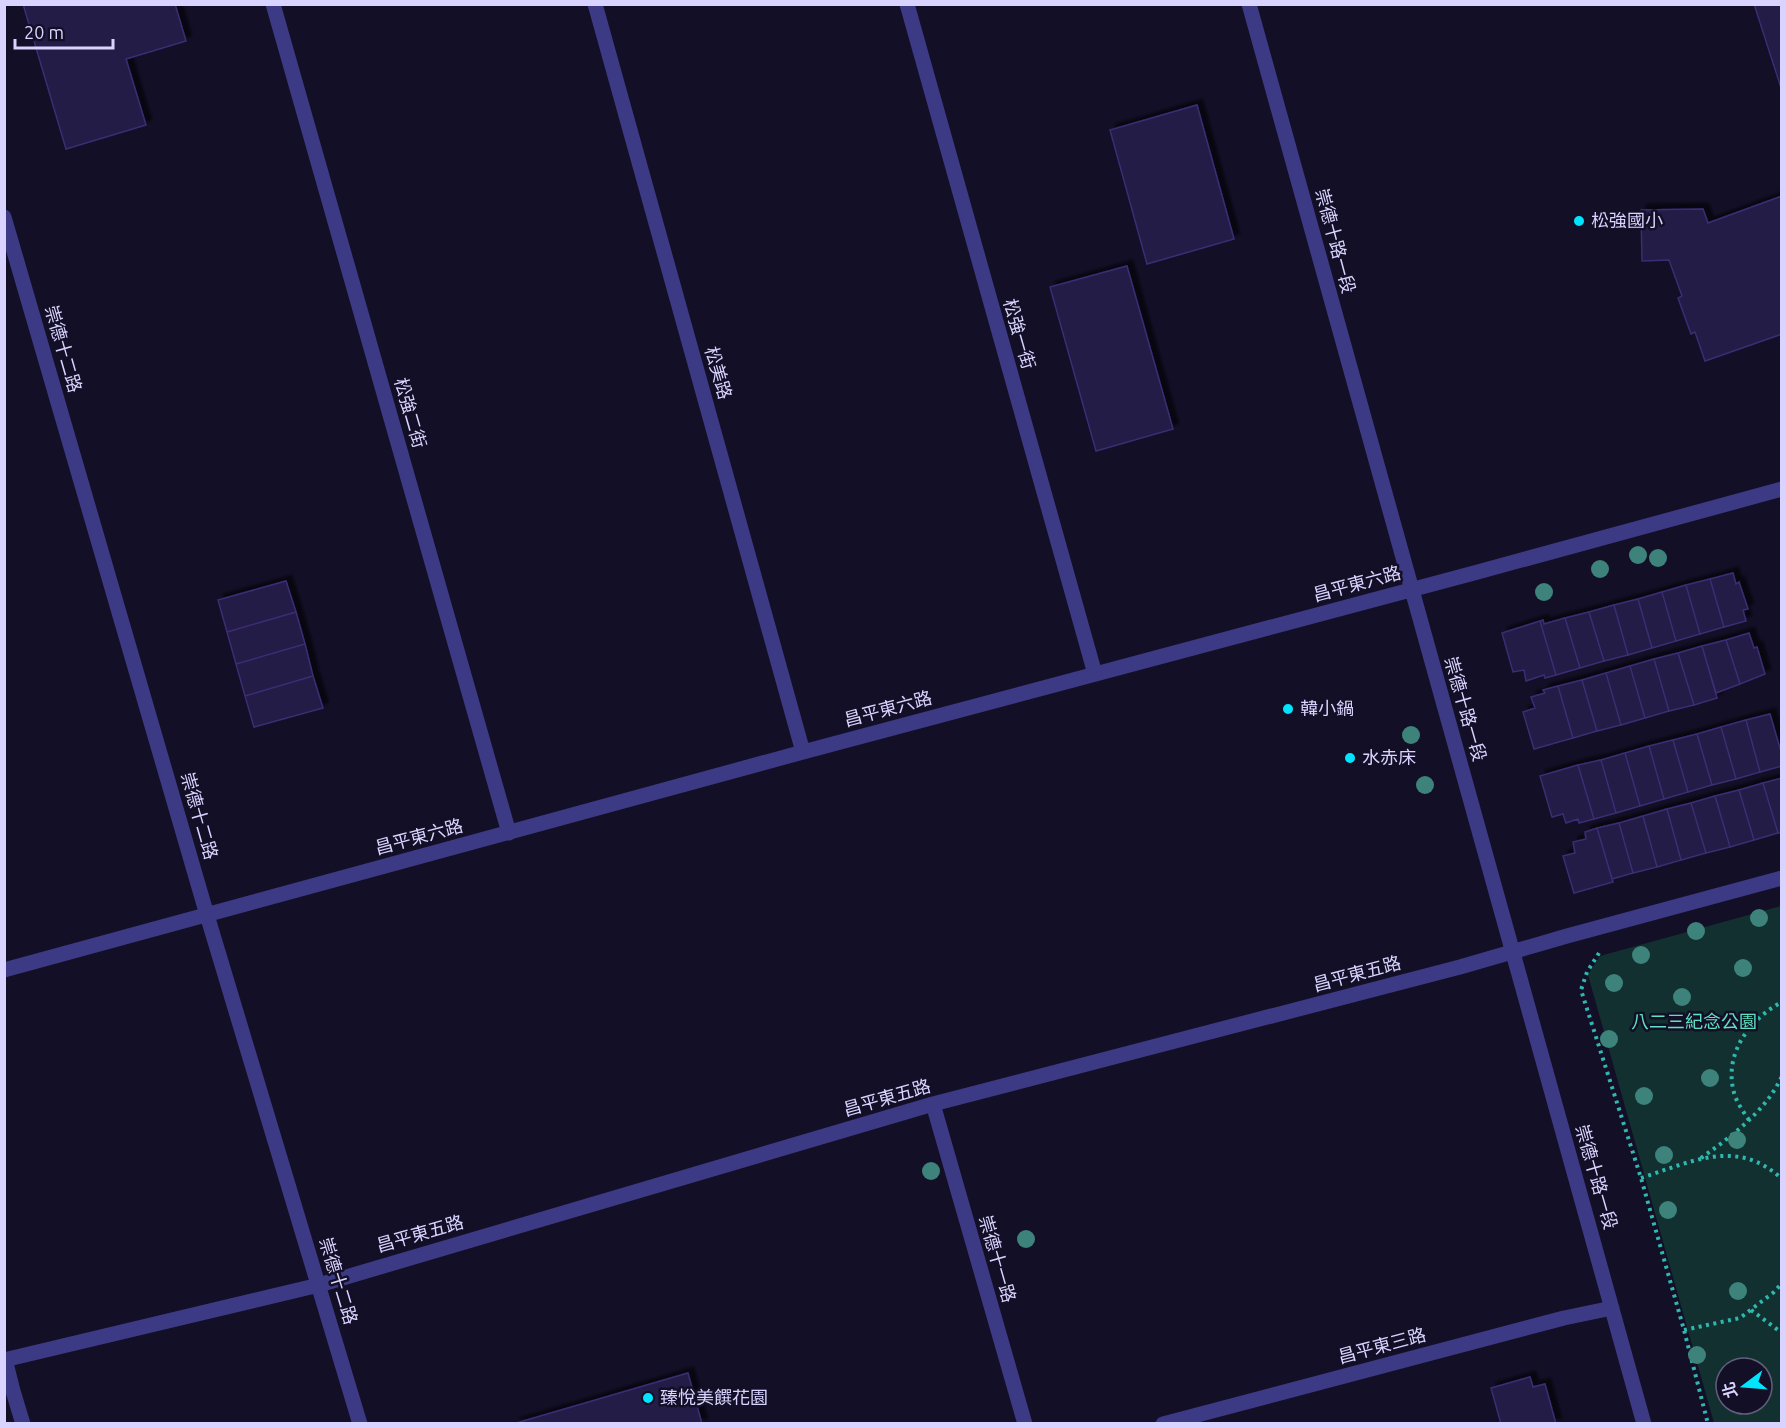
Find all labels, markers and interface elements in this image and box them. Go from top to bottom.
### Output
scale bar [15,12,112,50]
text: 20 m [24,22,64,42]
street label: 崇德十路一段 [1312,186,1360,295]
place label: 松強國小 [1591,210,1663,230]
marker: 松強國小 [1572,214,1586,228]
street label: 松強一街 [1000,296,1039,371]
street label: 崇德十二路 [42,303,86,395]
street label: 松美路 [702,344,736,401]
street label: 松強二街 [391,375,430,450]
street label: 昌平東六路 [1311,562,1403,604]
street label: 崇德十路一段 [1441,654,1490,763]
street label: 昌平東六路 [842,687,934,729]
place label: 韓小鍋 [1300,698,1354,718]
marker: 韓小鍋 [1281,702,1295,716]
place label: 水赤床 [1362,747,1416,767]
marker: 水赤床 [1343,751,1357,765]
street label: 崇德十二路 [178,770,222,862]
street label: 昌平東六路 [373,815,465,857]
street label: 昌平東五路 [1311,952,1403,994]
park label: 八二三紀念公園 [1631,1011,1757,1031]
street label: 昌平東五路 [841,1075,933,1119]
street label: 崇德十路一段 [1572,1122,1621,1231]
street label: 昌平東五路 [374,1211,466,1255]
street label: 崇德十一路 [976,1213,1020,1305]
street label: 崇德十二路 [316,1235,362,1327]
street label: 昌平東三路 [1336,1324,1428,1366]
north arrow [1714,1356,1774,1416]
text: 北 [1719,1380,1740,1400]
place label: 臻悅美饌花園 [660,1387,768,1407]
marker: 臻悅美饌花園 [641,1391,655,1405]

